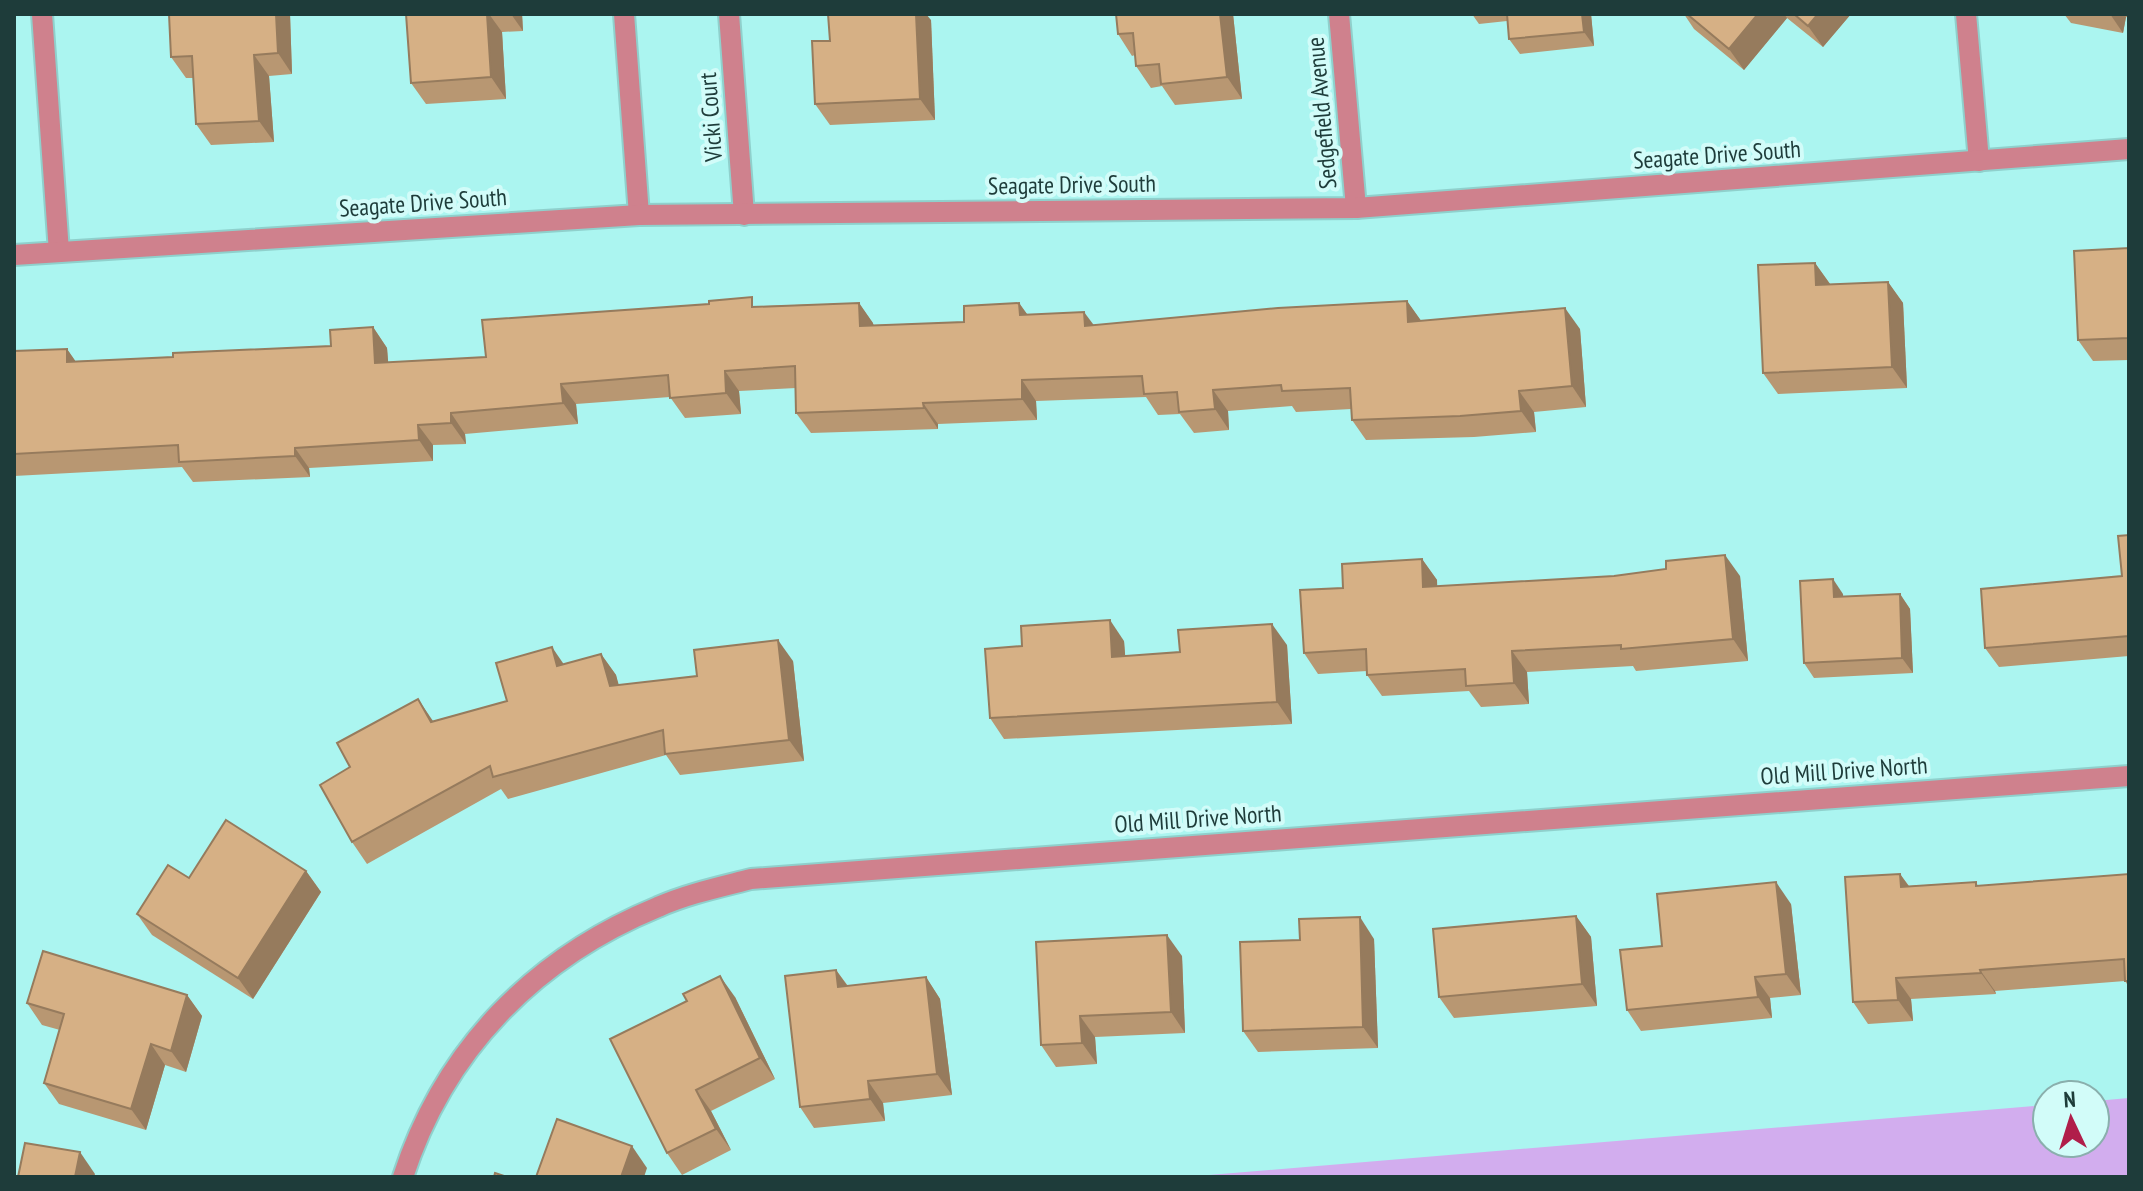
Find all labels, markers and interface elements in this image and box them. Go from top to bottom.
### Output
street label: Sedgefield Avenue [1299,36,1344,190]
street label: Vicki Court [692,71,729,164]
street label: Seagate Drive South [1632,133,1802,176]
street label: Seagate Drive South [988,168,1156,201]
street label: Seagate Drive South [338,181,508,224]
street label: Old Mill Drive North [1759,749,1928,792]
street label: Old Mill Drive North [1113,797,1282,840]
north arrow [2031,1079,2111,1159]
text: N [2063,1085,2077,1113]

